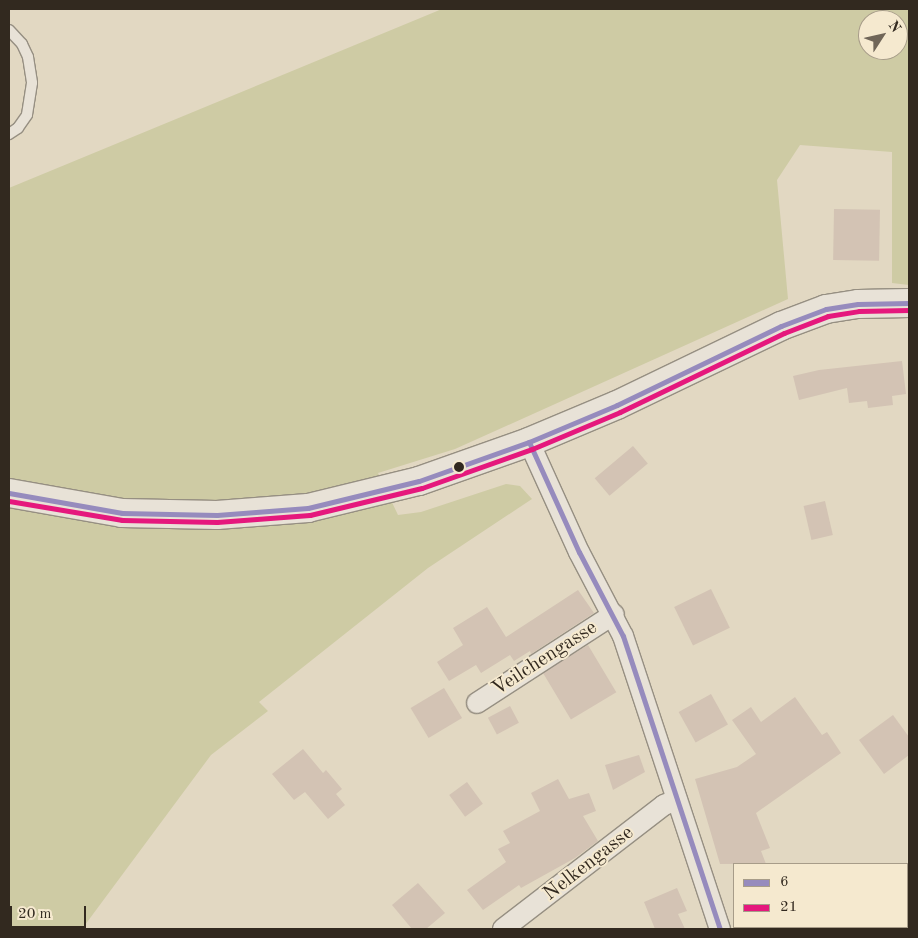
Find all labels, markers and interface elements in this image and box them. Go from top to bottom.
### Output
north arrow [858,10,908,60]
text: N [886,19,903,35]
unlabelled marker [454,462,464,472]
street label: Veilchengasse [488,616,602,702]
street label: Nelkengasse [539,821,639,907]
legend [733,863,908,928]
text: 6 [780,875,789,890]
scale bar [12,896,89,928]
text: 21 [780,900,797,915]
text: 20 m [18,907,52,922]

